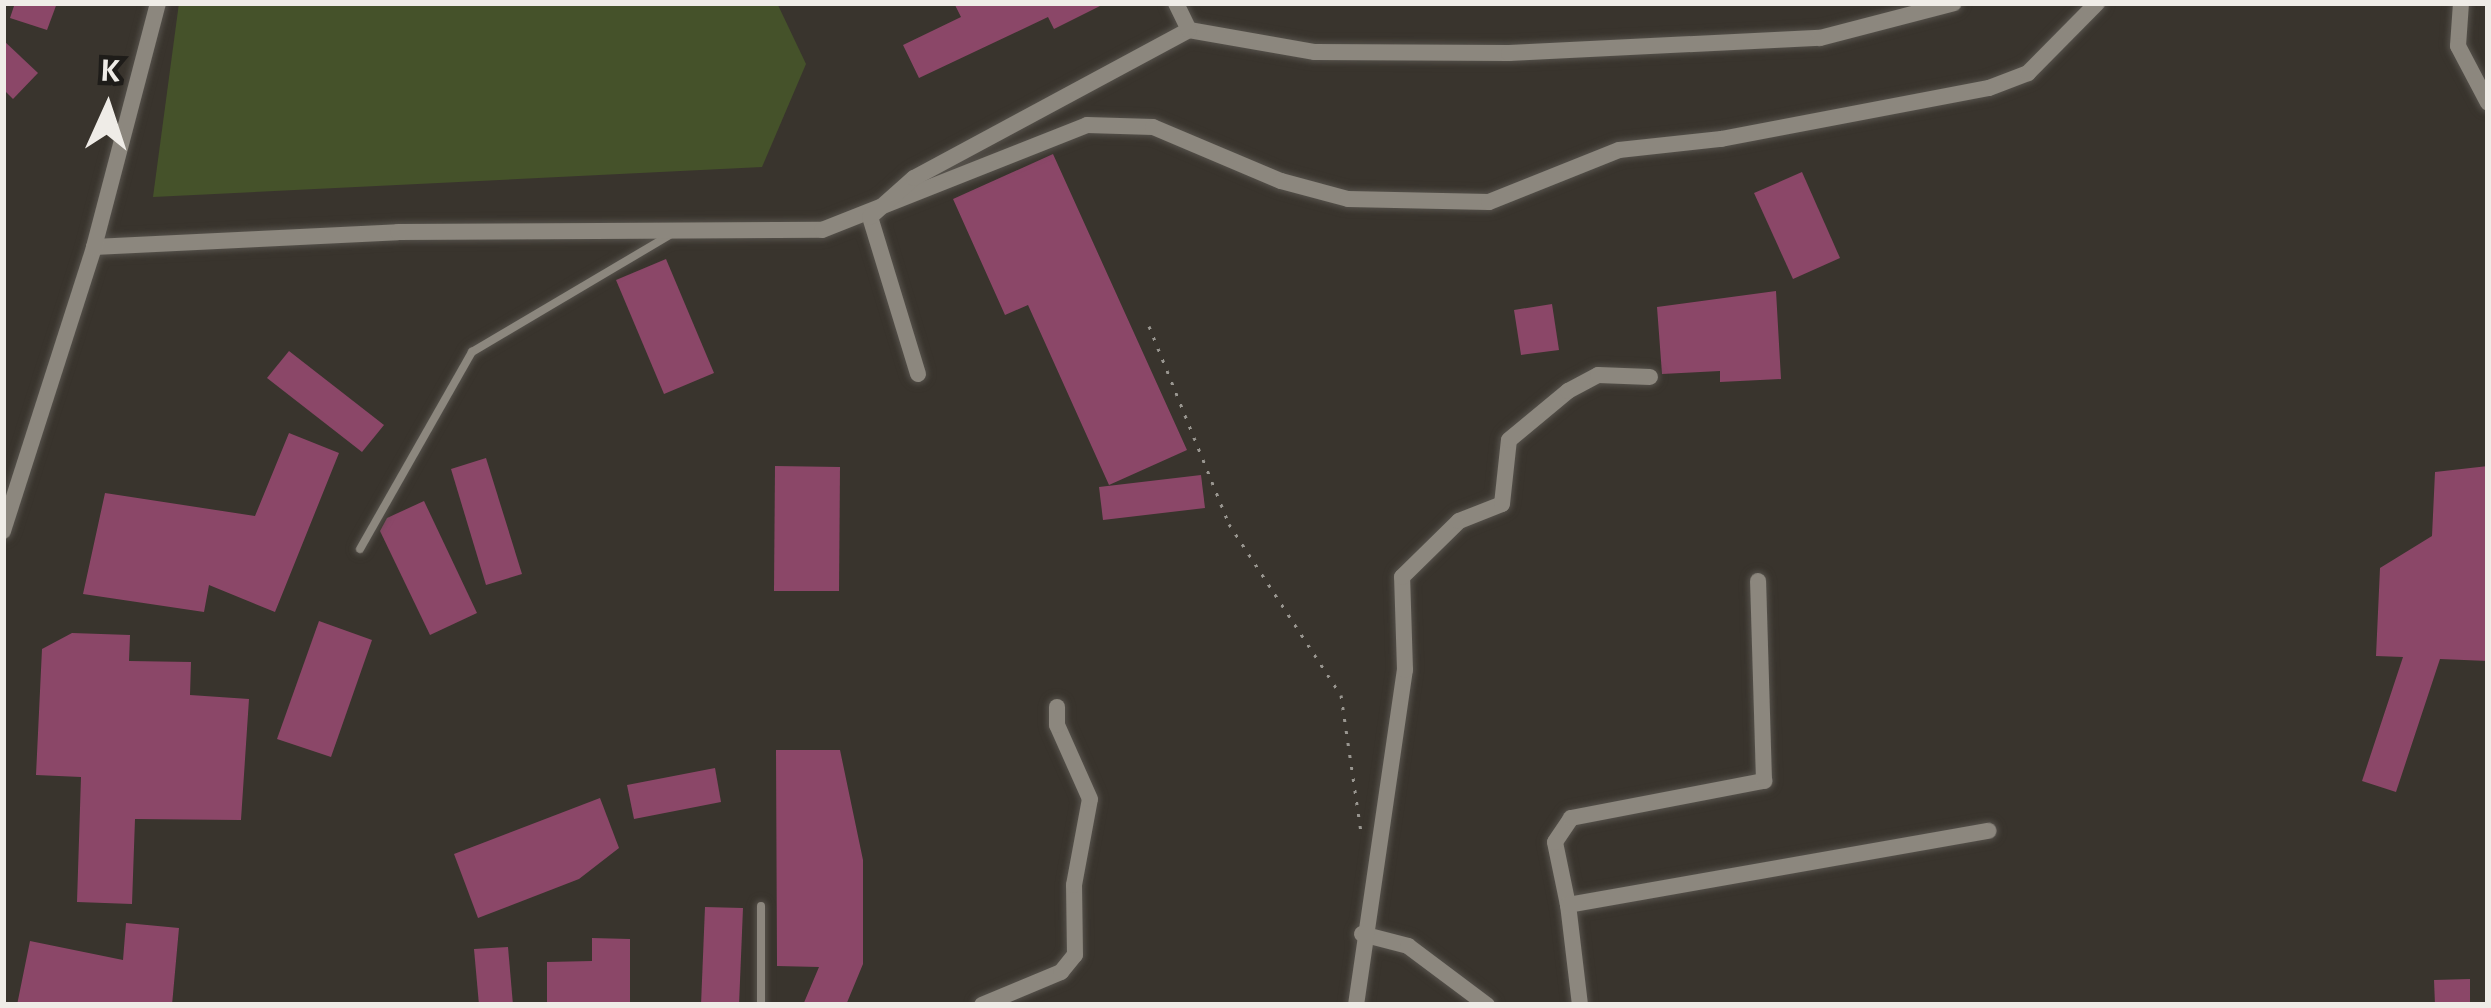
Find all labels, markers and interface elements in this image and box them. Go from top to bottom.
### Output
north arrow [48,48,168,168]
text: K [99,55,120,89]

